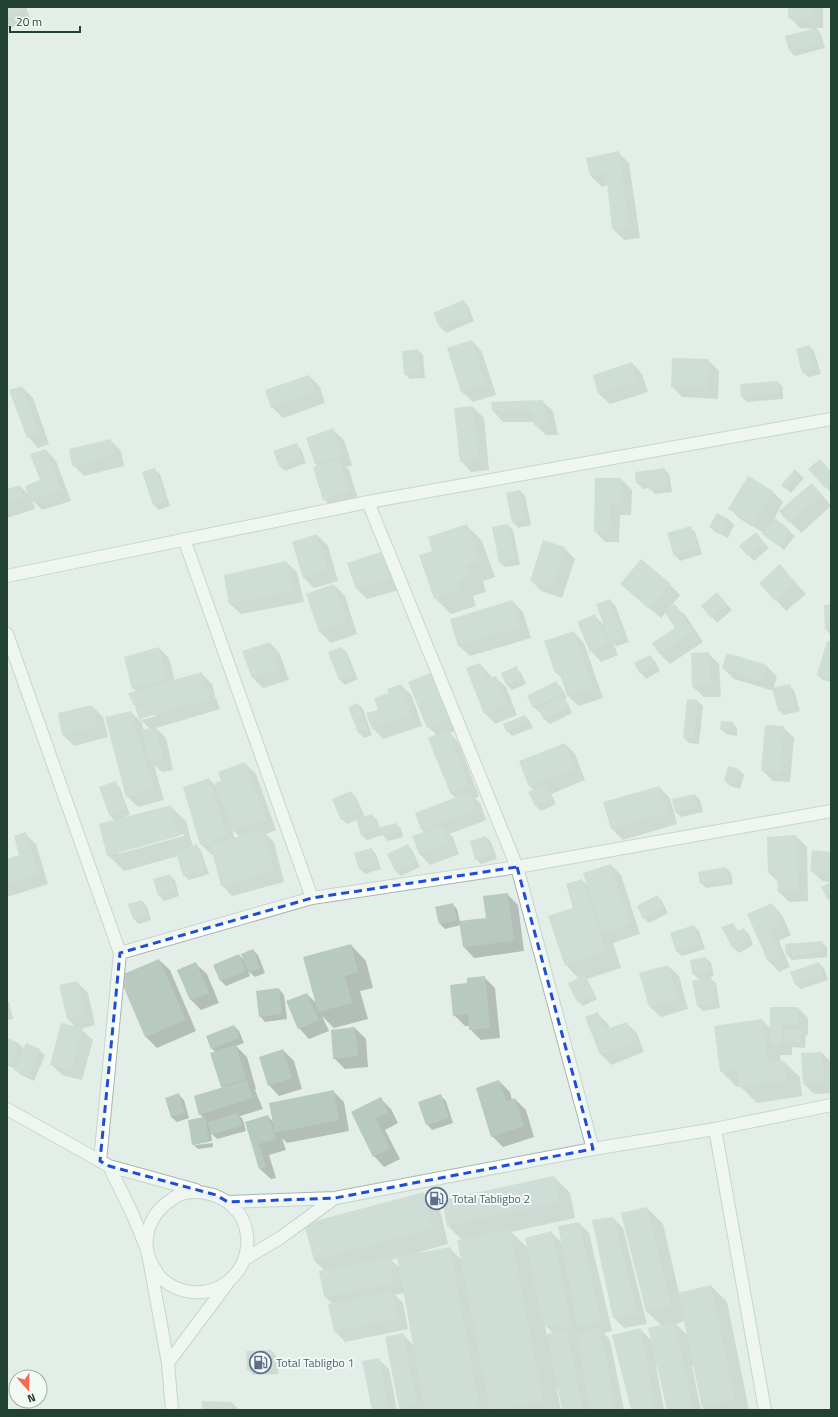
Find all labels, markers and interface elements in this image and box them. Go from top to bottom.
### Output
scale bar [10,8,80,34]
text: 20 m [16,12,42,31]
fuel station icon: Total Tabligbo 2 [424,1185,450,1211]
place label: Total Tabligbo 2 [452,1189,530,1208]
fuel station icon: Total Tabligbo 1 [247,1349,273,1375]
place label: Total Tabligbo 1 [276,1353,354,1372]
north arrow [8,1369,48,1409]
text: N [25,1390,38,1407]

